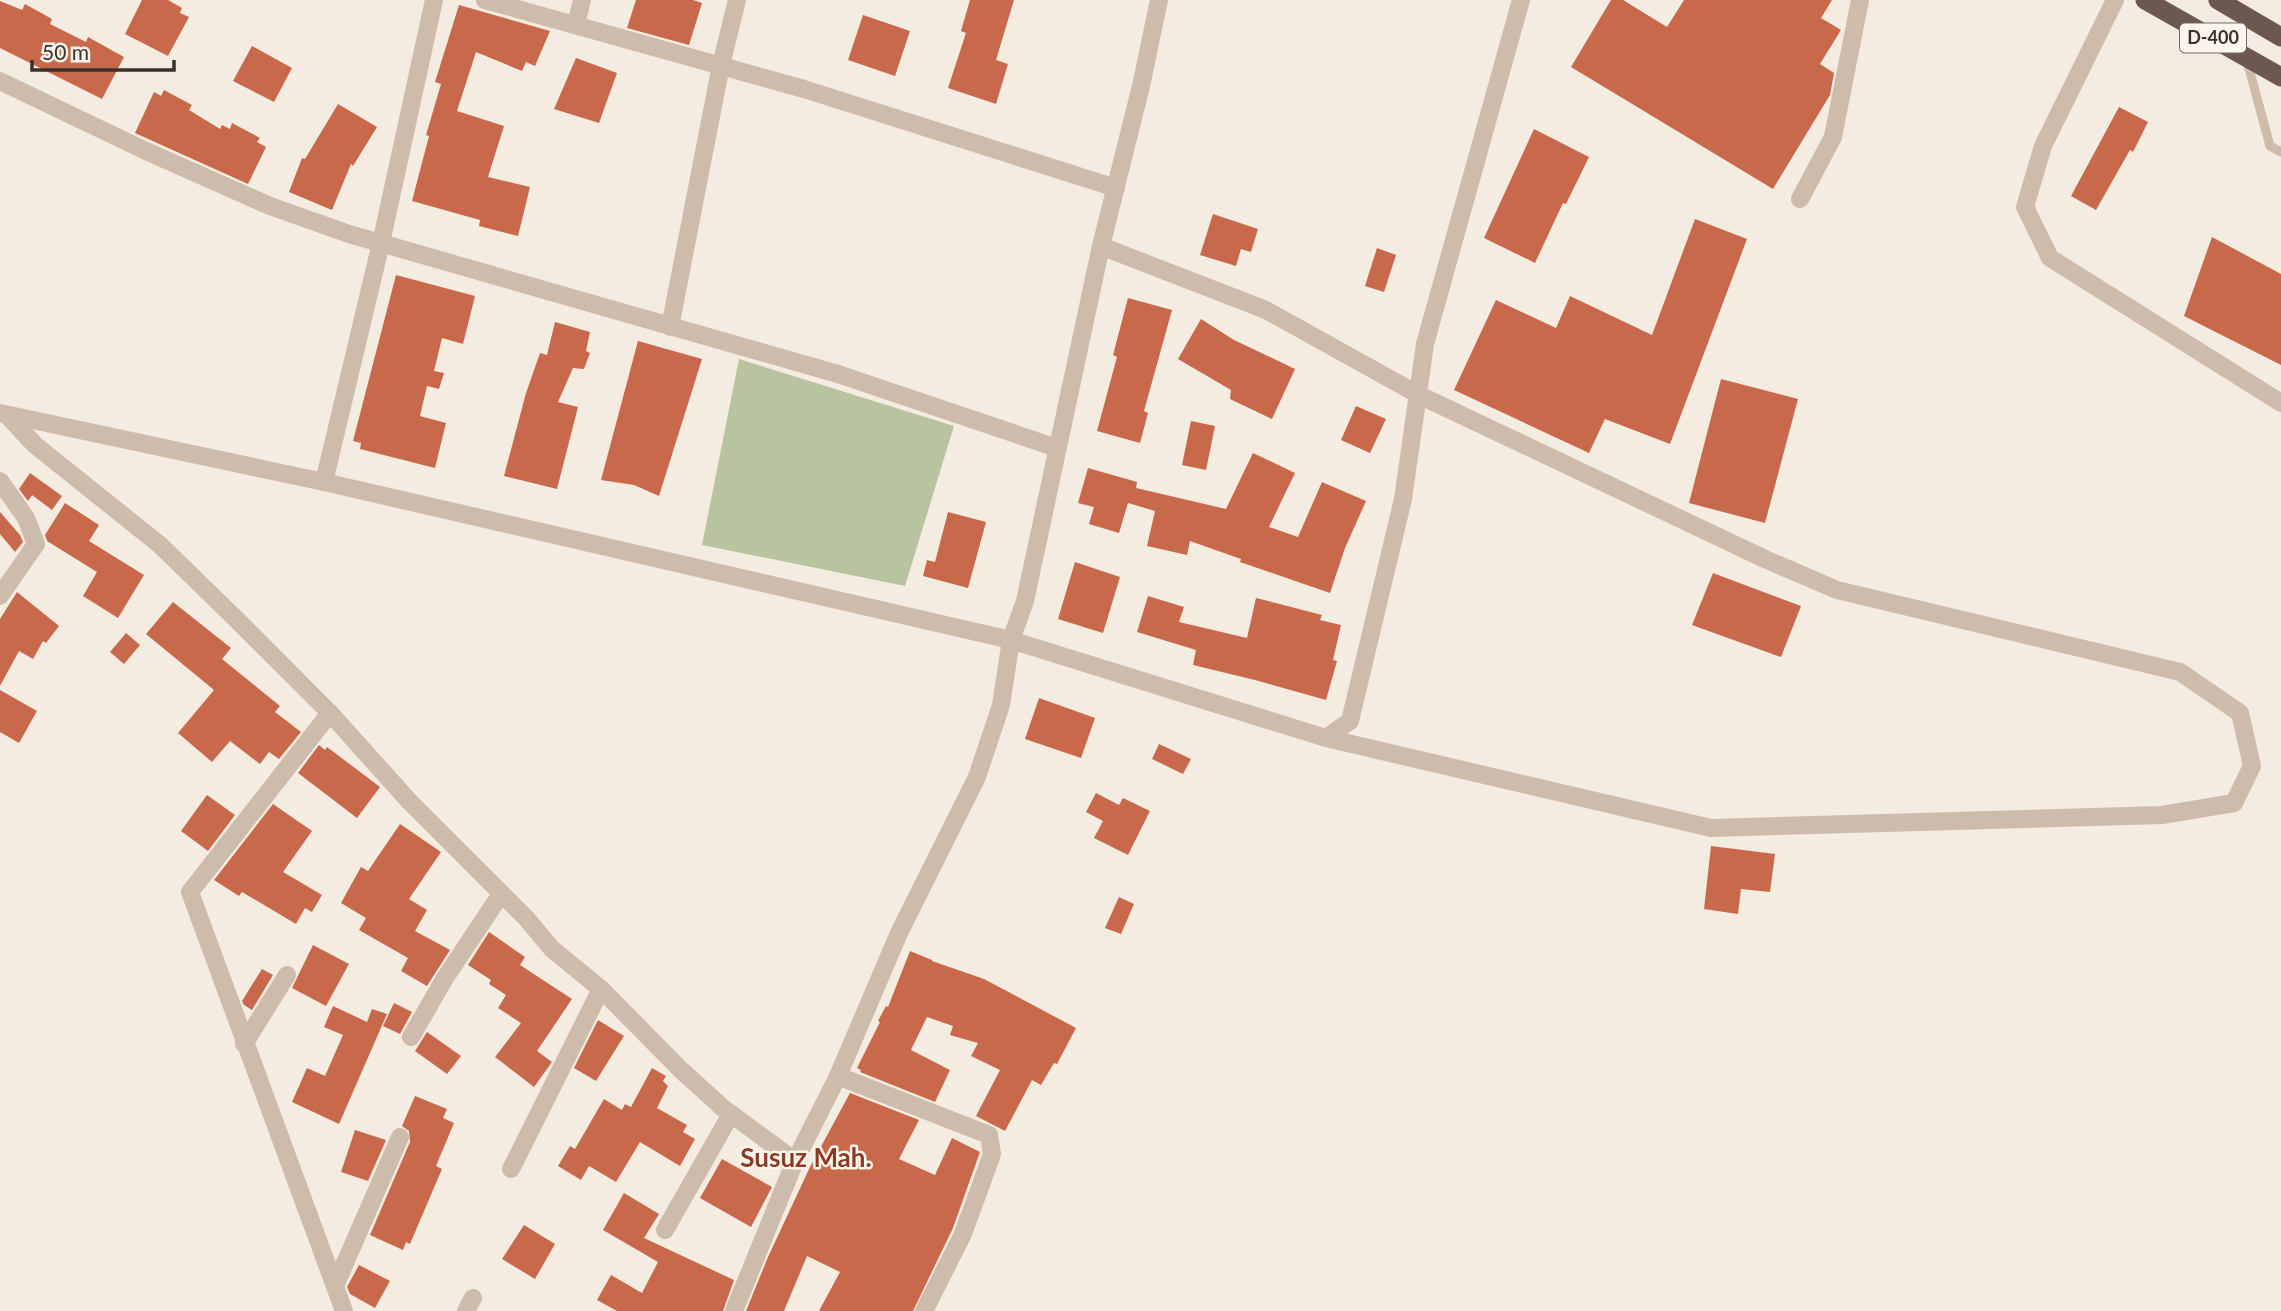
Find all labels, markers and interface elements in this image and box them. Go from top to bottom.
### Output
road number: D-400 [2180,24,2246,52]
scale bar [32,28,173,72]
text: 50 m [42,39,89,64]
district label: Susuz Mah. [740,1141,872,1173]

